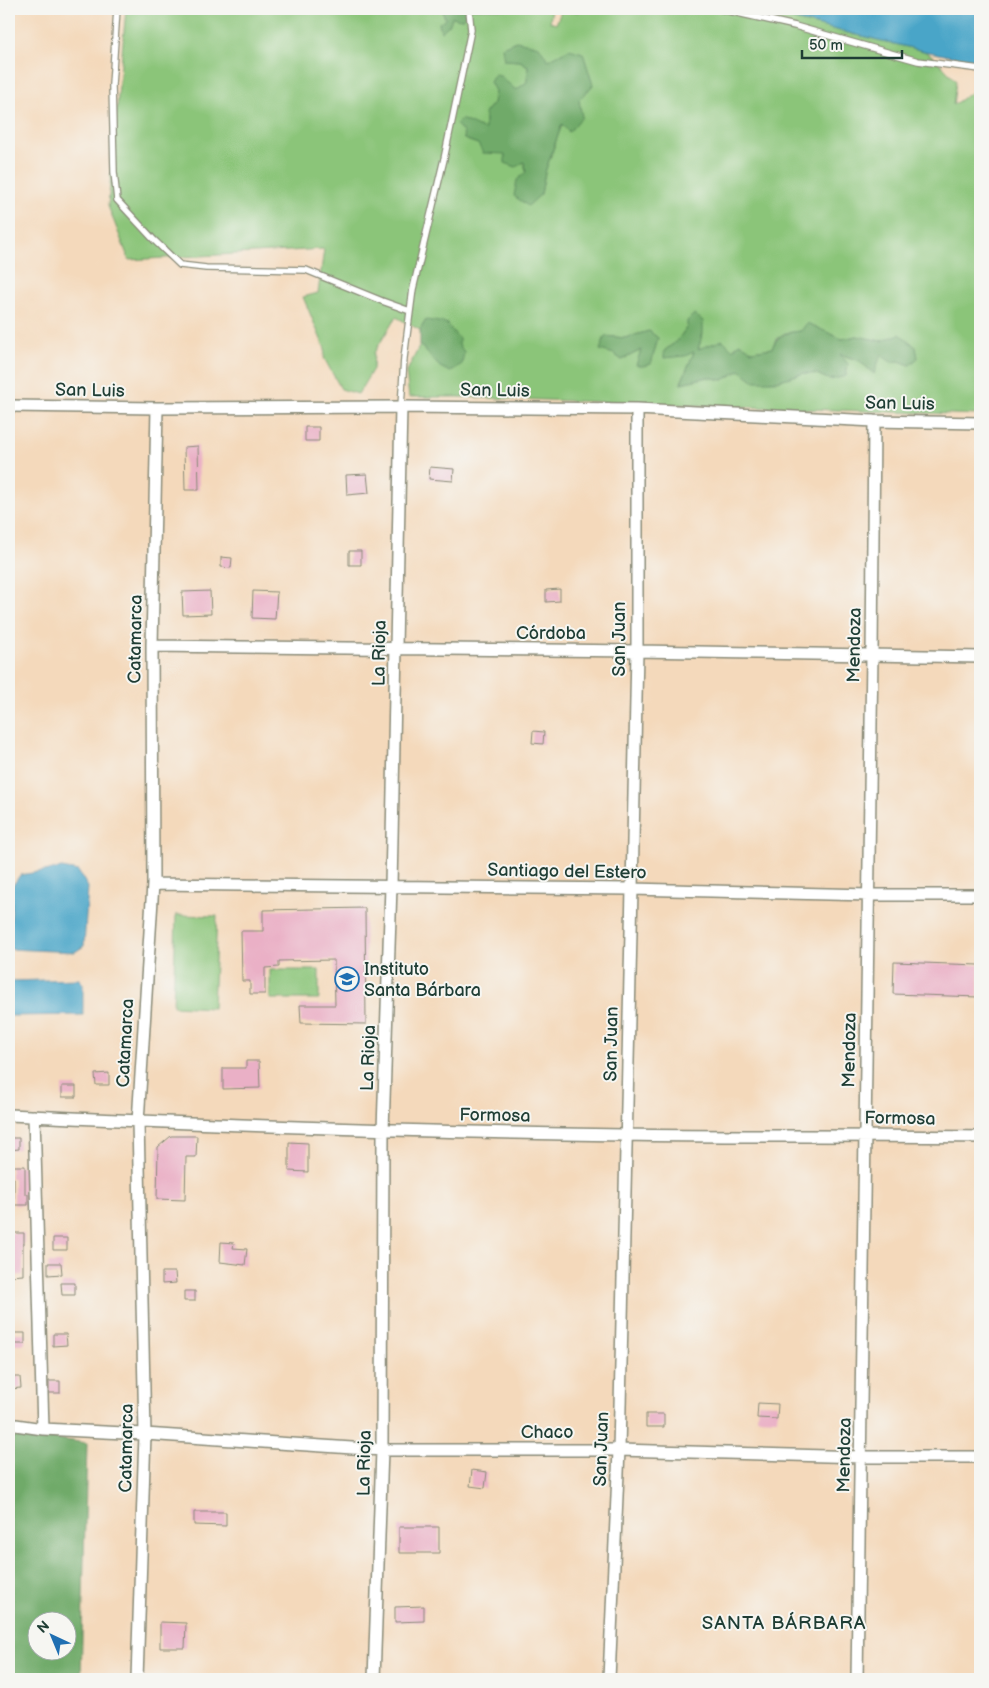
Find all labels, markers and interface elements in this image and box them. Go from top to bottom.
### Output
scale bar [802,28,902,60]
text: 50 m [809,36,843,55]
street label: San Luis [55,379,125,402]
street label: San Luis [460,379,530,402]
street label: San Luis [865,392,935,415]
street label: Catamarca [124,594,147,684]
street label: San Juan [609,602,630,676]
street label: Mendoza [843,607,866,683]
street label: La Rioja [368,620,391,686]
street label: Córdoba [516,623,586,644]
street label: Santiago del Estero [487,860,647,883]
place label: Instituto Santa Bárbara [364,959,481,1001]
school or university icon: Instituto Santa Bárbara [334,966,360,992]
street label: Catamarca [113,998,138,1088]
street label: San Juan [600,1006,623,1082]
street label: Mendoza [838,1012,861,1088]
street label: La Rioja [357,1025,380,1091]
street label: Formosa [459,1104,531,1127]
street label: Formosa [864,1107,936,1130]
street label: Catamarca [115,1403,138,1493]
street label: San Juan [590,1411,613,1487]
street label: Mendoza [833,1417,856,1493]
street label: Chaco [521,1422,573,1443]
street label: La Rioja [353,1430,376,1496]
north arrow [28,1610,78,1660]
district label: SANTA BÁRBARA [702,1611,866,1635]
text: N [34,1617,53,1637]

